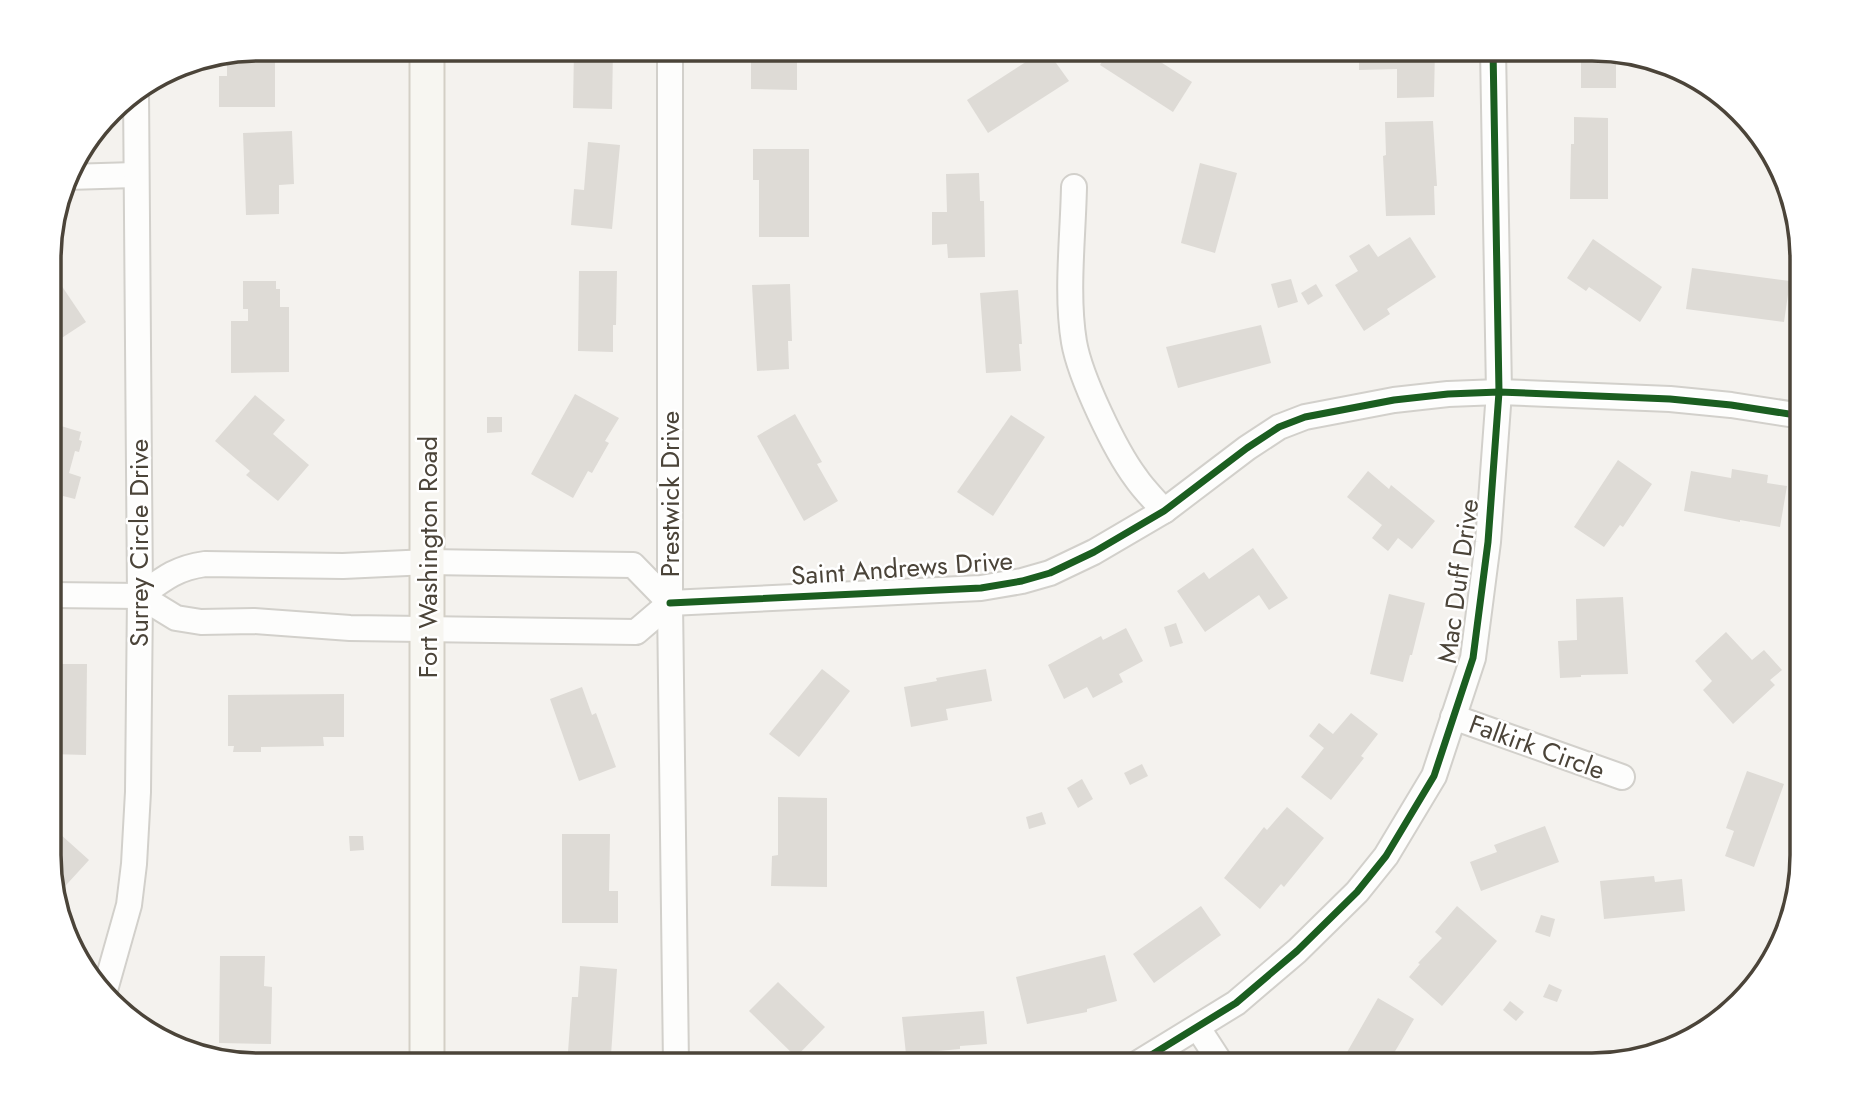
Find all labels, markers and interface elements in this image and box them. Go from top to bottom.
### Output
street label: Prestwick Drive [651,411,689,577]
street label: Fort Washington Road [409,436,447,678]
street label: Surrey Circle Drive [120,439,158,647]
street label: Mac Duff Drive [1428,496,1488,666]
street label: Saint Andrews Drive [790,541,1014,595]
street label: Falkirk Circle [1464,705,1610,789]

